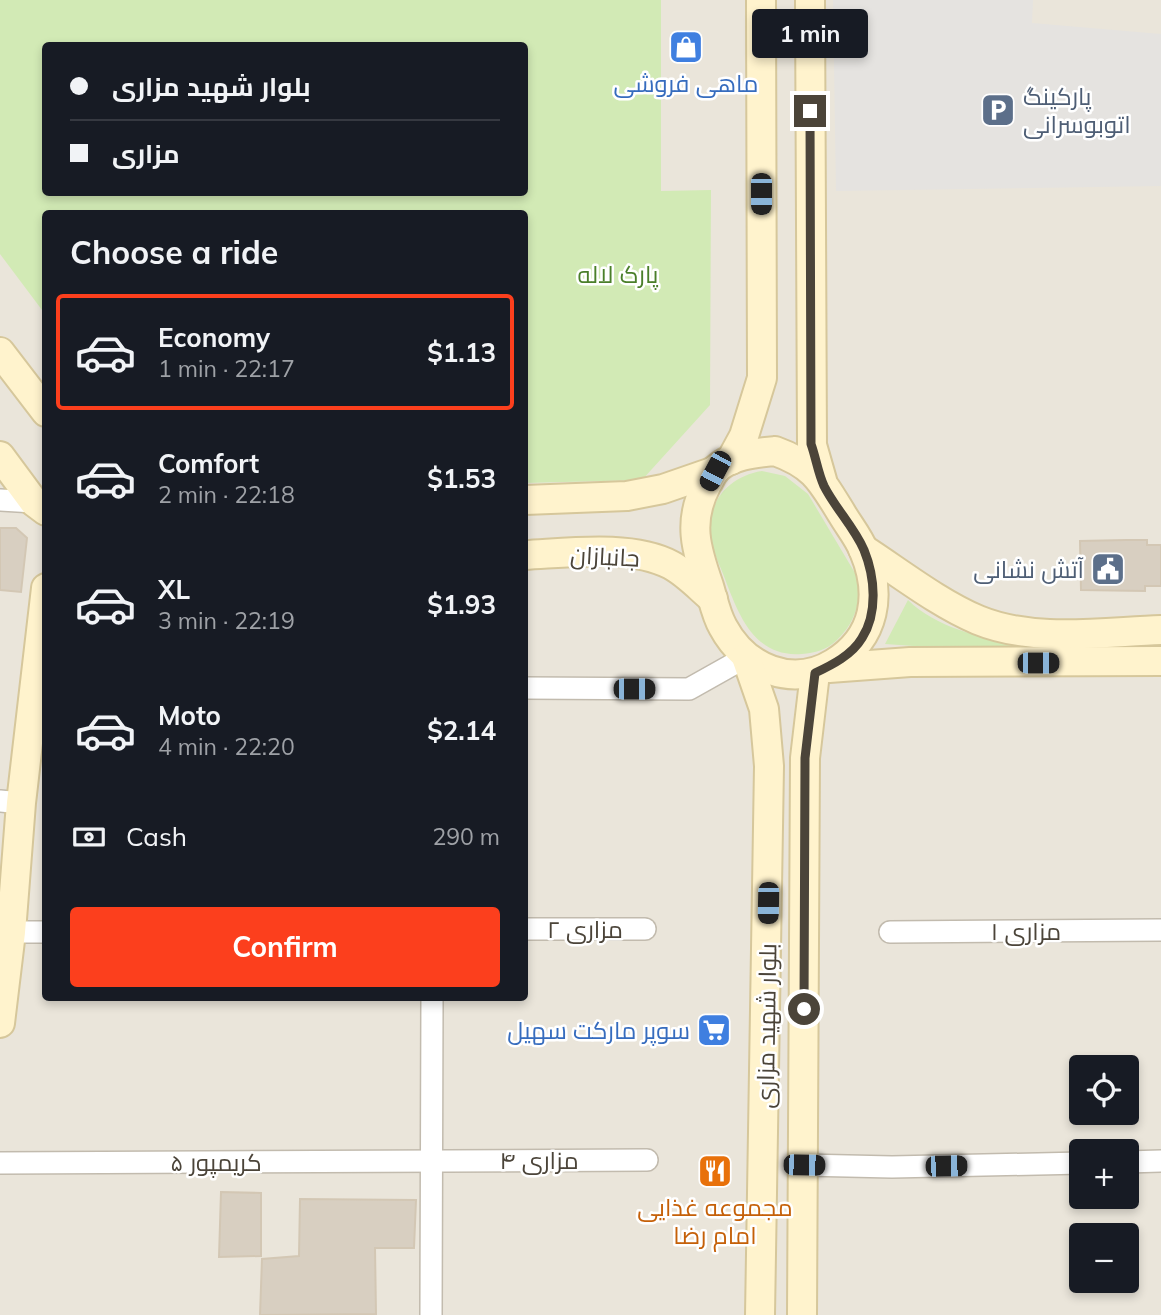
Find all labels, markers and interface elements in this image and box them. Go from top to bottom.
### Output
callout: 1 min [752,10,868,58]
text: 1 min [780,19,840,48]
shop icon: ماهی فروشی [667,28,705,66]
place label: ماهی فروشی [614,68,758,98]
text: بلوار شهید مزاری [112,70,311,103]
place label: پارکینگ اتوبوسرانی [1023,81,1131,139]
parking icon: پارکینگ اتوبوسرانی [979,91,1017,129]
route end [794,95,826,127]
text: مزاری [112,137,180,170]
car [751,173,772,215]
text: Choose a ride [70,232,278,272]
park label: پارک لاله [578,259,659,291]
icon: car [74,321,137,384]
text: Economy [158,321,270,354]
text: $1.13 [427,336,496,369]
text: 1 min · 22:17 [158,354,295,383]
icon: car [74,447,137,510]
text: Comfort [158,447,259,480]
car [696,448,735,494]
text: $1.53 [427,462,496,495]
text: 2 min · 22:18 [158,480,295,509]
street label: جانبازان [569,539,641,573]
public building icon: آتش نشانی [1089,550,1127,588]
place label: آتش نشانی [973,554,1085,584]
icon: car [74,573,137,636]
text: XL [158,573,190,606]
text: $1.93 [427,588,496,621]
text: 3 min · 22:19 [158,606,295,635]
car [1018,653,1060,674]
car [614,679,656,700]
icon: car [74,699,137,762]
text: Moto [158,699,221,732]
text: $2.14 [427,714,496,747]
text: 4 min · 22:20 [158,732,295,761]
icon: cash [70,818,108,856]
text: Cash [126,820,187,853]
text: 290 m [432,822,500,851]
car [758,882,779,924]
button: Confirm [70,907,500,987]
street label: مزاری ۲ [547,914,623,944]
street label: مزاری ۱ [991,916,1061,946]
street label: بلوار شهید مزاری [750,943,782,1109]
route start [788,993,820,1025]
supermarket icon: سوپر مارکت سهیل [695,1011,733,1049]
place label: سوپر مارکت سهیل [507,1015,690,1047]
map controls [1069,1055,1139,1293]
button: locate [1069,1055,1139,1125]
button: + [1069,1139,1139,1209]
street label: مزاری ۴ [499,1145,579,1175]
street label: کریمپور ۵ [170,1147,262,1178]
restaurant icon: مجموعه غذایی امام رضا [696,1152,734,1190]
car [783,1154,826,1176]
car [925,1155,968,1177]
place label: مجموعه غذایی امام رضا [637,1192,793,1252]
button: − [1069,1223,1139,1293]

